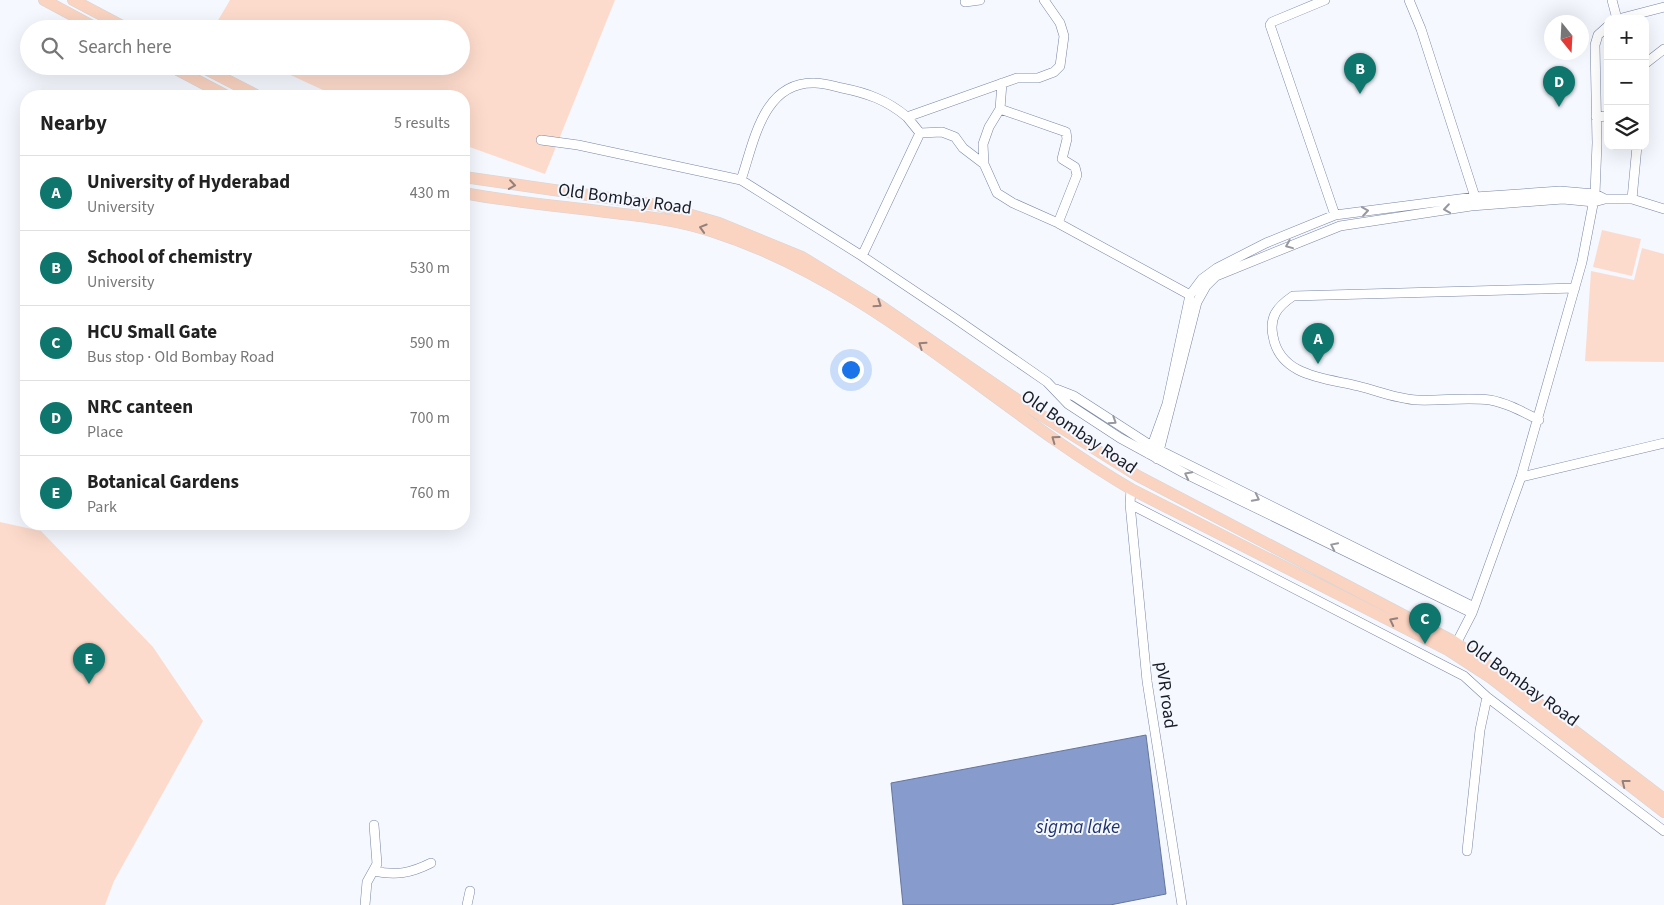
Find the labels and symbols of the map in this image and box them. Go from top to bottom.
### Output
north arrow [1544,15,1589,60]
pin: B [1344,53,1376,94]
pin: D [1543,66,1575,107]
street label: Old Bombay Road [557,177,693,221]
one-way arrow [508,179,516,190]
one-way arrow [1442,203,1450,214]
one-way arrow [1362,206,1370,217]
one-way arrow [699,224,707,234]
one-way arrow [1285,239,1294,249]
one-way arrow [872,298,881,307]
pin: A [1302,323,1334,364]
one-way arrow [918,342,928,351]
your location [838,357,864,383]
street label: Old Bombay Road [1016,384,1142,480]
one-way arrow [1108,415,1117,425]
one-way arrow [1052,436,1061,444]
one-way arrow [1184,471,1193,481]
one-way arrow [1251,492,1260,502]
one-way arrow [1330,542,1339,552]
pin: C [1409,603,1441,644]
one-way arrow [1389,617,1398,627]
street label: Old Bombay Road [1460,633,1584,733]
pin: E [73,643,105,684]
street label: pVR road [1149,660,1183,730]
one-way arrow [1622,779,1631,788]
water label: sigma lake [1035,814,1120,841]

